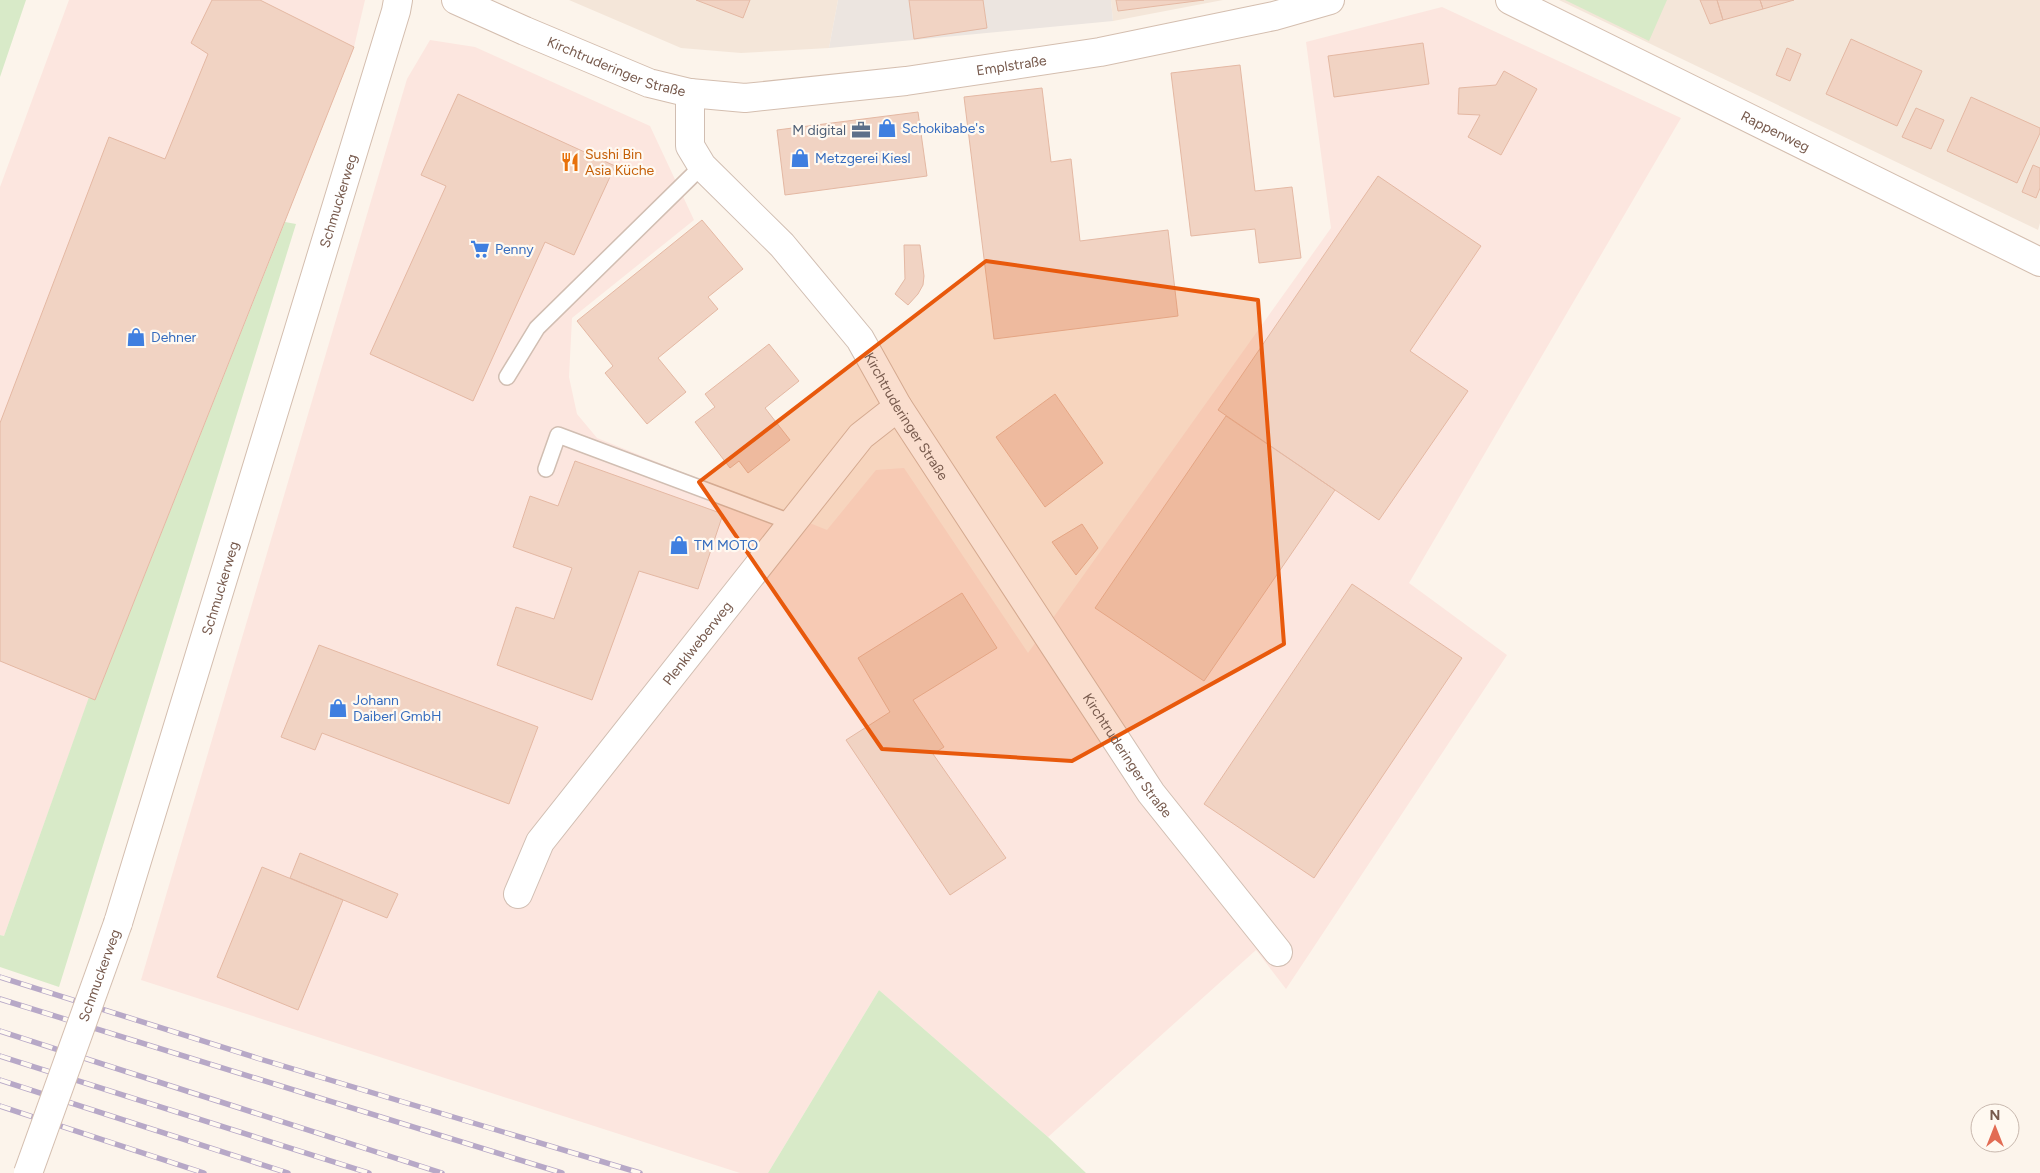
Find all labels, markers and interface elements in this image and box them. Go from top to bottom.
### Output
street label: Kirchtruderinger Straße [545,33,687,101]
street label: Emplstraße [975,52,1048,79]
street label: Rappenweg [1738,107,1812,156]
shop icon: Schokibabe's [876,117,898,139]
office icon: M digital [850,119,872,141]
place label: Schokibabe's [902,120,985,137]
place label: M digital [792,122,846,139]
place label: Sushi Bin Asia Küche [585,146,655,179]
shop icon: Metzgerei Kiesl [789,147,811,169]
place label: Metzgerei Kiesl [815,150,911,167]
restaurant icon: Sushi Bin Asia Küche [559,151,581,173]
street label: Schmuckerweg [316,152,361,250]
supermarket icon: Penny [469,238,491,260]
place label: Penny [495,241,534,258]
shop icon: Dehner [125,326,147,348]
place label: Dehner [151,329,197,346]
street label: Kirchtruderinger Straße [860,350,952,484]
shop icon: TM MOTO [668,534,690,556]
place label: TM MOTO [694,537,758,554]
street label: Schmuckerweg [198,539,243,637]
street label: Plenklweberweg [659,598,736,689]
street label: Kirchtruderinger Straße [1079,690,1176,822]
place label: Johann Daiberl GmbH [353,692,441,725]
shop icon: Johann Daiberl GmbH [327,697,349,719]
street label: Schmuckerweg [75,927,124,1024]
north arrow [1970,1103,2020,1153]
text: N [1990,1107,2000,1124]

